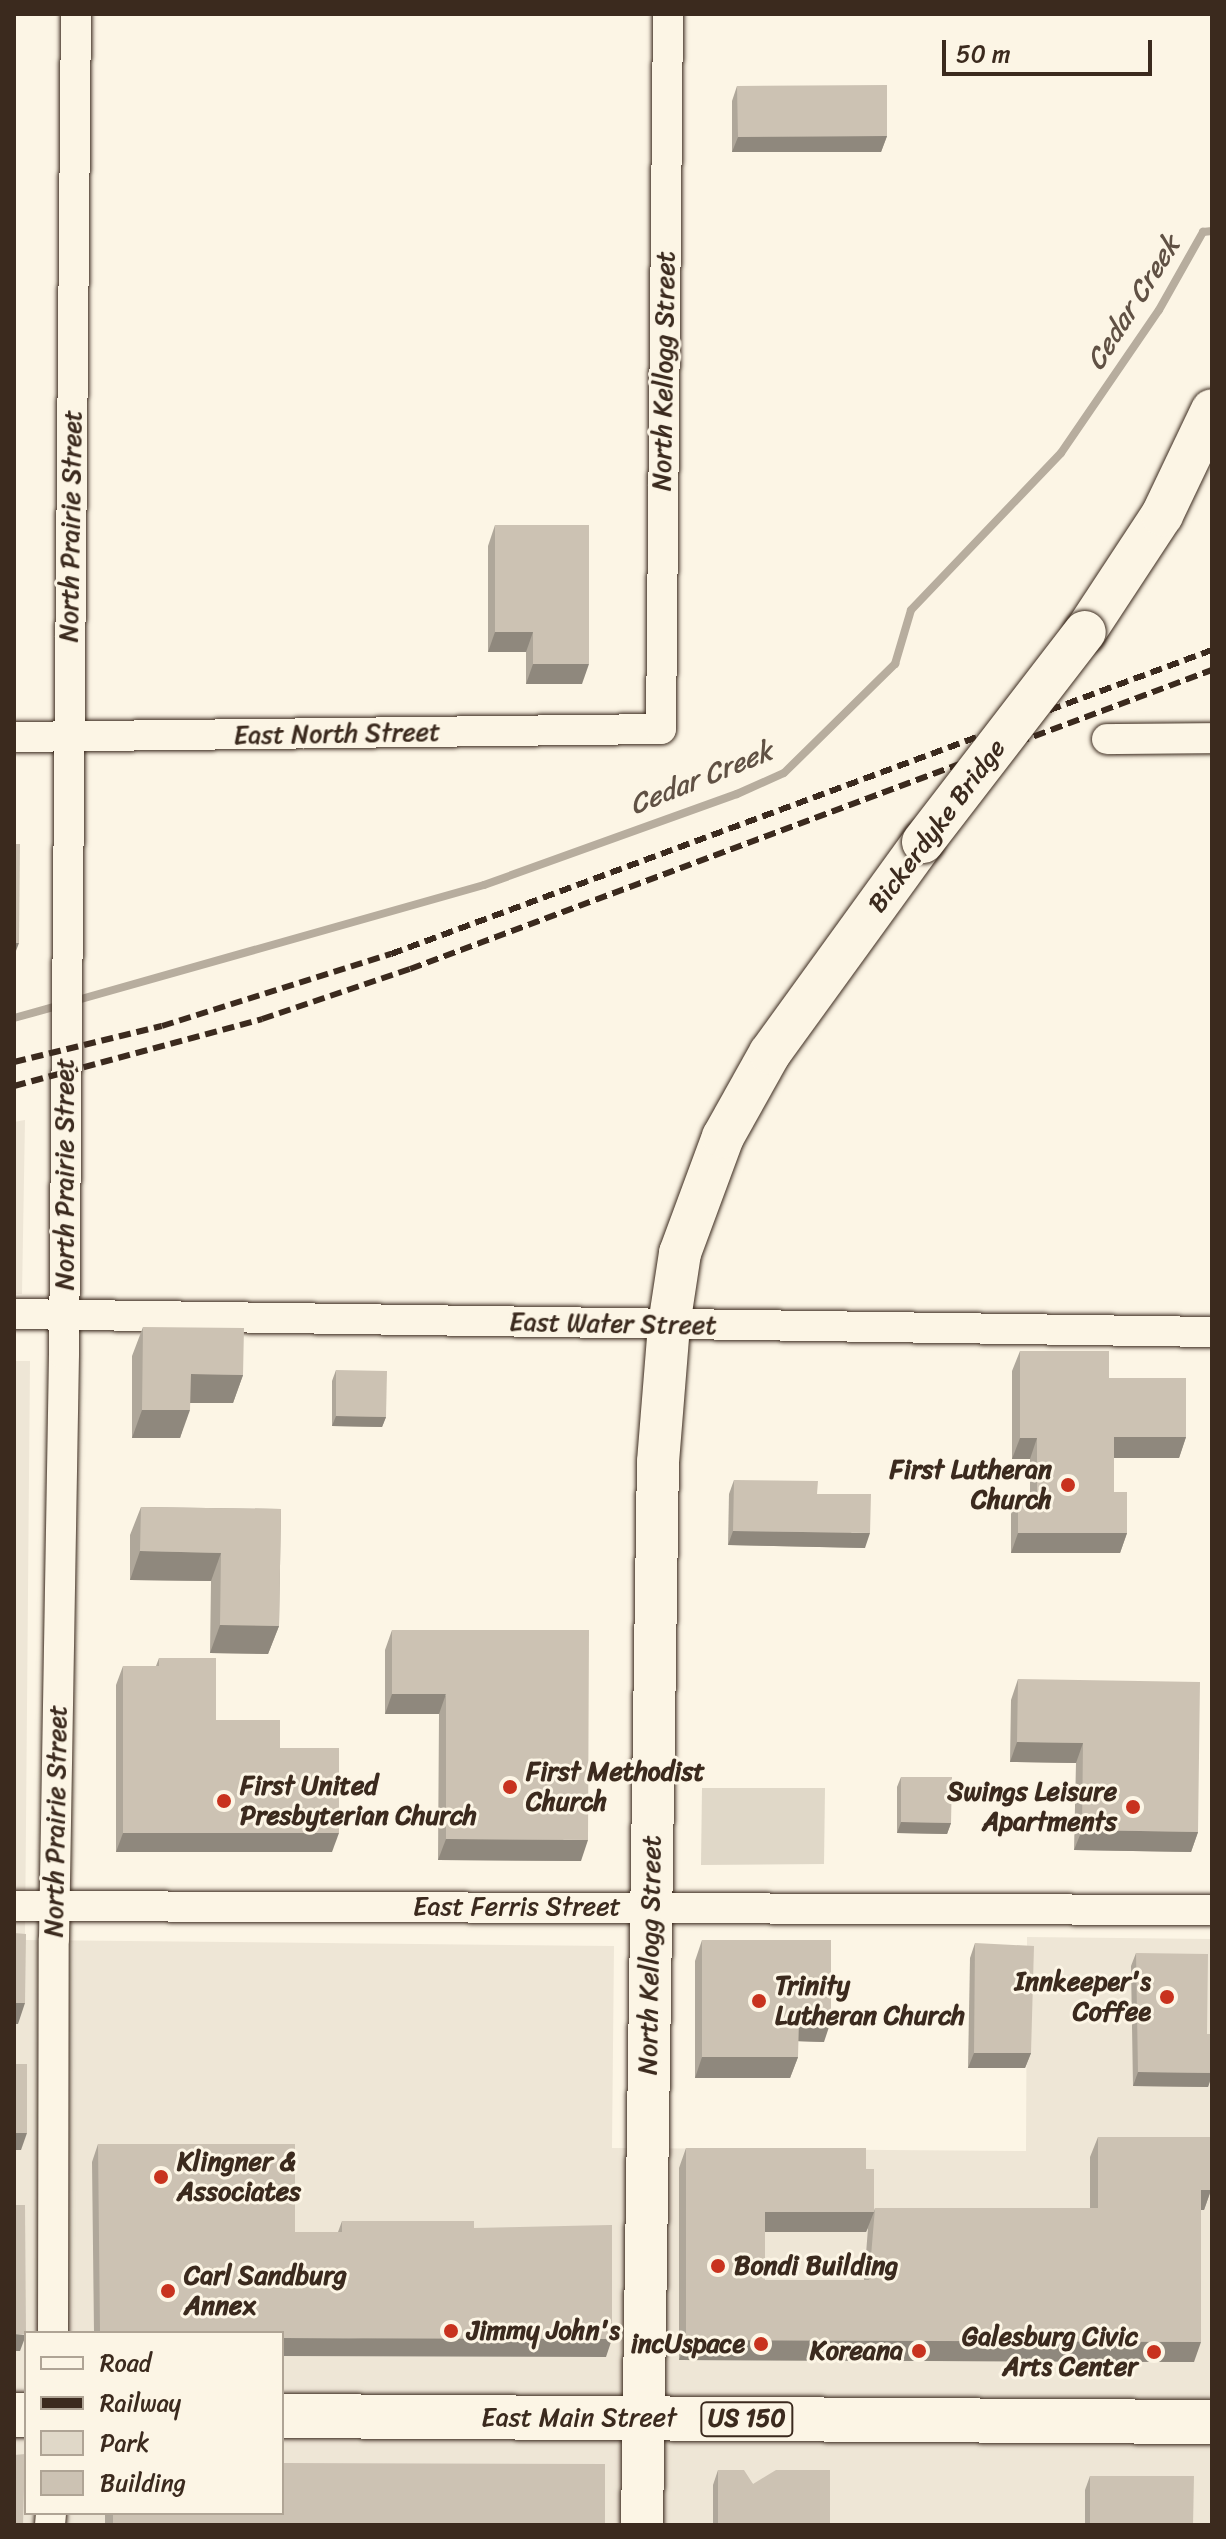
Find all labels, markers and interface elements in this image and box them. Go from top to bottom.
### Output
scale bar [946,24,1156,74]
text: 50 m [956,33,1011,75]
water label: Cedar Creek [1078,230,1188,376]
street label: North Kellogg Street [646,251,682,491]
street label: North Prairie Street [53,409,89,643]
street label: East North Street [233,717,441,751]
street label: Bickerdyke Bridge [862,733,1012,919]
water label: Cedar Creek [624,734,778,822]
street label: North Prairie Street [49,1057,81,1291]
street label: East Water Street [509,1307,717,1341]
place label: First Lutheran Church [889,1454,1052,1516]
marker: First Lutheran Church [1059,1476,1077,1494]
street label: North Prairie Street [38,1704,74,1938]
place label: First Methodist Church [526,1756,704,1818]
place label: First United Presbyterian Church [240,1770,477,1832]
place label: Swings Leisure Apartments [947,1776,1117,1838]
marker: First Methodist Church [501,1778,519,1796]
marker: First United Presbyterian Church [215,1792,233,1810]
marker: Swings Leisure Apartments [1124,1798,1142,1816]
street label: North Kellogg Street [632,1835,668,2075]
street label: East Ferris Street [414,1891,620,1923]
place label: Innkeeper's Coffee [1015,1966,1151,2028]
place label: Trinity Lutheran Church [775,1970,965,2032]
marker: Innkeeper's Coffee [1158,1988,1176,2006]
marker: Trinity Lutheran Church [750,1992,768,2010]
place label: Klingner & Associates [177,2146,301,2208]
marker: Klingner & Associates [152,2168,170,2186]
place label: Bondi Building [734,2250,898,2282]
marker: Bondi Building [709,2257,727,2275]
place label: Carl Sandburg Annex [184,2260,347,2322]
marker: Carl Sandburg Annex [159,2282,177,2300]
place label: Jimmy John's [467,2315,620,2347]
place label: Galesburg Civic Arts Center [962,2321,1138,2382]
marker: Jimmy John's [442,2322,460,2340]
place label: incUspace [631,2328,745,2360]
legend [24,2331,284,2515]
marker: incUspace [752,2335,770,2353]
place label: Koreana [810,2335,903,2367]
text: Road [100,2342,151,2384]
marker: Koreana [910,2342,928,2360]
marker: Galesburg Civic Arts Center [1145,2343,1163,2361]
text: Railway [100,2382,181,2424]
road number: US 150 [699,2399,795,2439]
street label: East Main Street [481,2402,677,2434]
text: Park [100,2422,149,2464]
text: Building [100,2462,186,2504]

